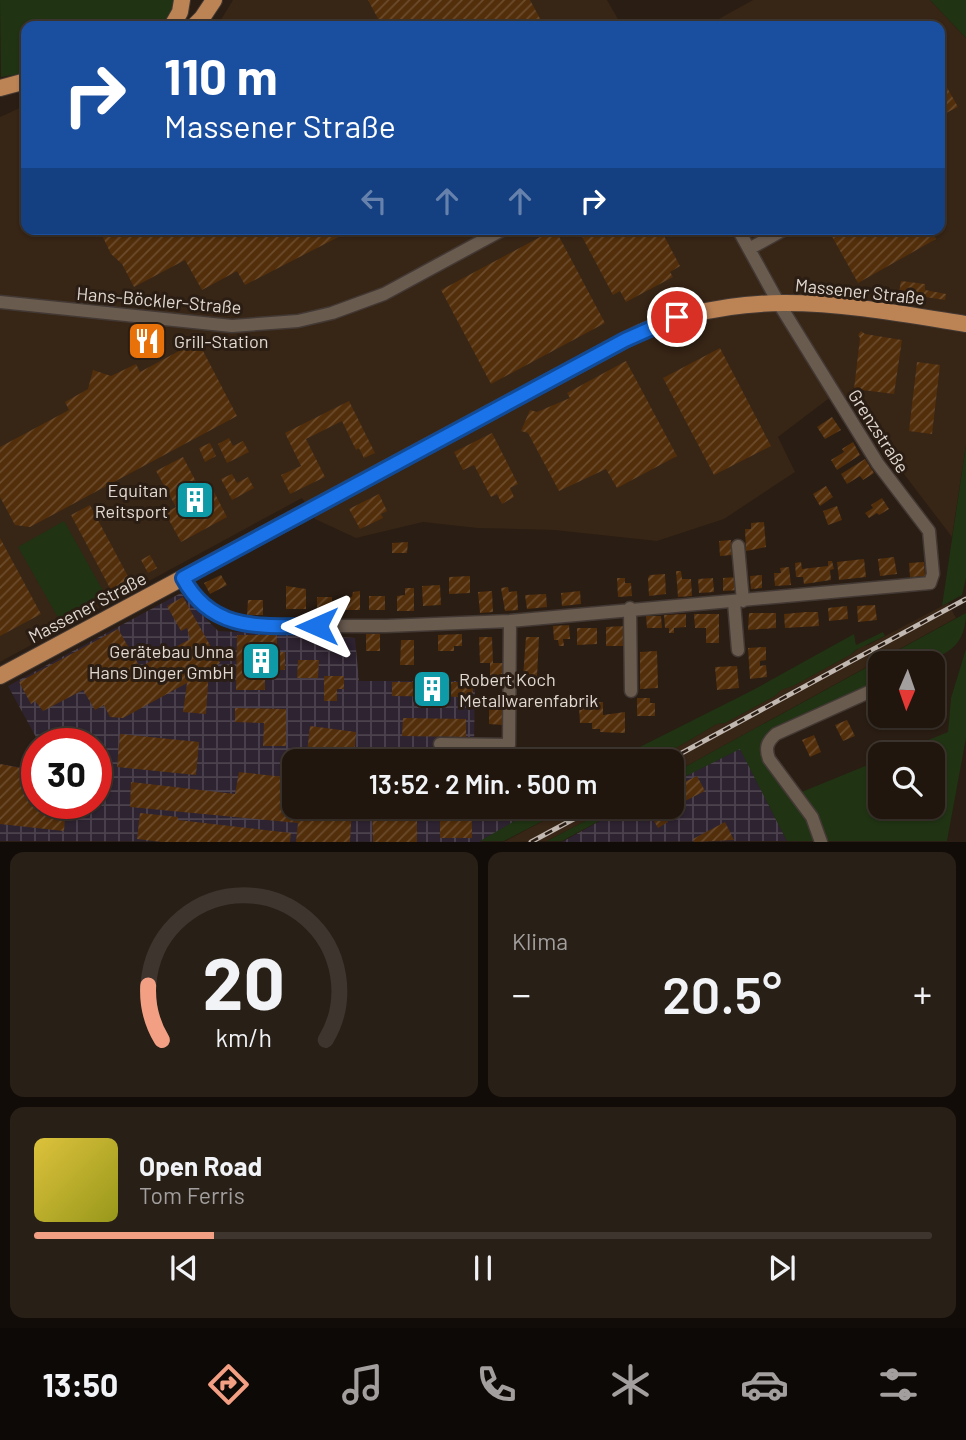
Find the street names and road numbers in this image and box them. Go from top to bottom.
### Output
street label: Massener Straße [794,273,926,309]
street label: Hans-Böckler-Straße [76,282,242,318]
street label: Grenzstraße [844,385,914,477]
street label: Massener Straße [24,567,150,647]

